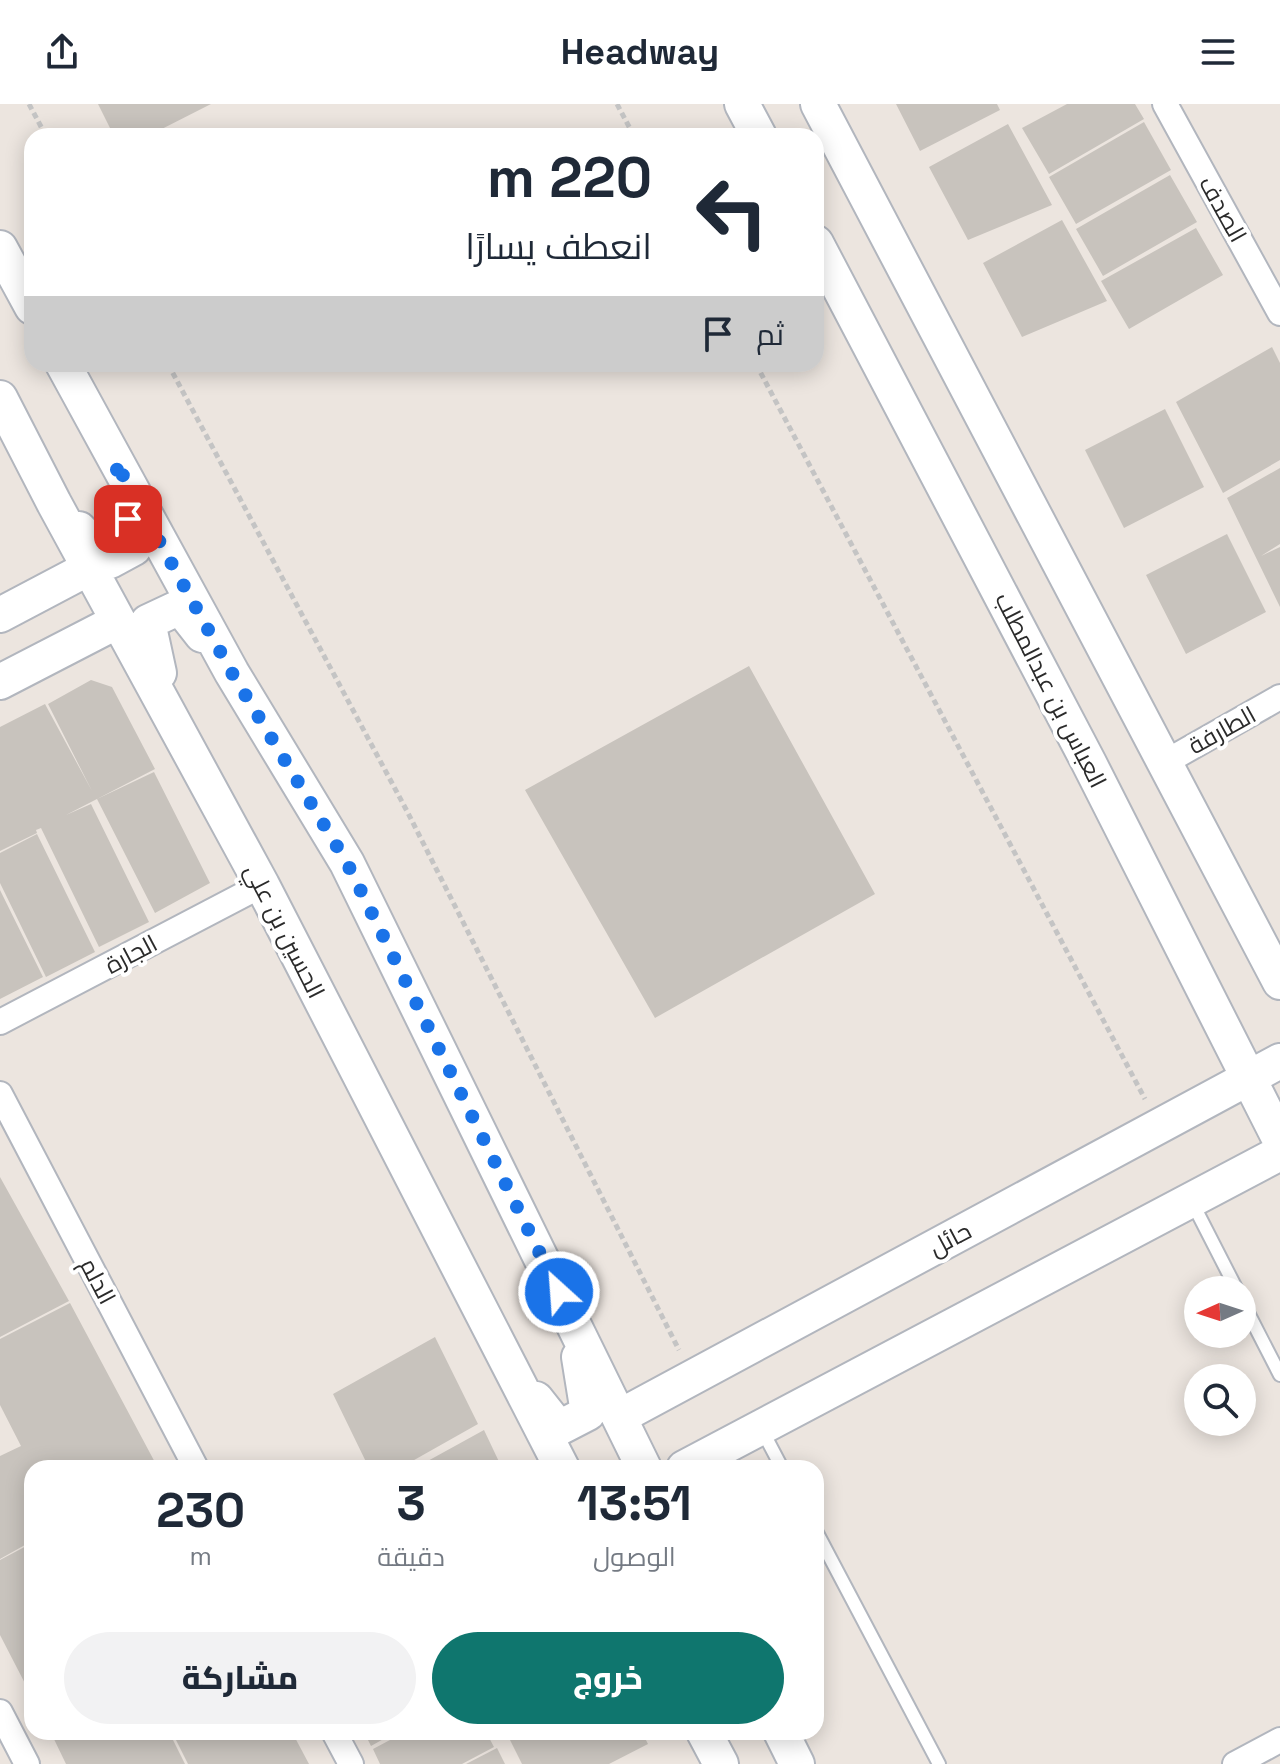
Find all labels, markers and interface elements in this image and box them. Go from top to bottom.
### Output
text: Headway [561,29,719,75]
icon: share [40,30,84,74]
icon: menu [1196,30,1240,74]
text: 220 m [487,142,652,213]
icon: left [680,160,784,264]
street label: الصدف [1192,170,1254,248]
text: انعطف يسارًا [465,224,652,270]
icon: arrive [696,312,740,356]
text: ثم [756,315,784,354]
pin [94,485,162,553]
icon: arrive [106,497,150,541]
street label: العباس بن عبدالمطلب [988,587,1114,793]
street label: الطارفة [1183,699,1261,761]
street label: الحسين بن علي [234,858,332,1005]
street label: الجارة [99,927,163,981]
street label: حائل [923,1215,977,1263]
position arrow [517,1250,601,1334]
street label: الدلم [72,1252,123,1310]
north arrow [1184,1276,1256,1348]
map controls [1184,1276,1256,1436]
button: search [1184,1364,1256,1436]
text: 3 [396,1473,426,1534]
text: 13:51 [577,1473,692,1534]
text: 230 [156,1480,245,1541]
text: m [189,1539,212,1573]
text: دقيقة [377,1540,445,1574]
text: الوصول [593,1540,676,1574]
button: مشاركة [64,1632,416,1724]
button: خروج [432,1632,784,1724]

